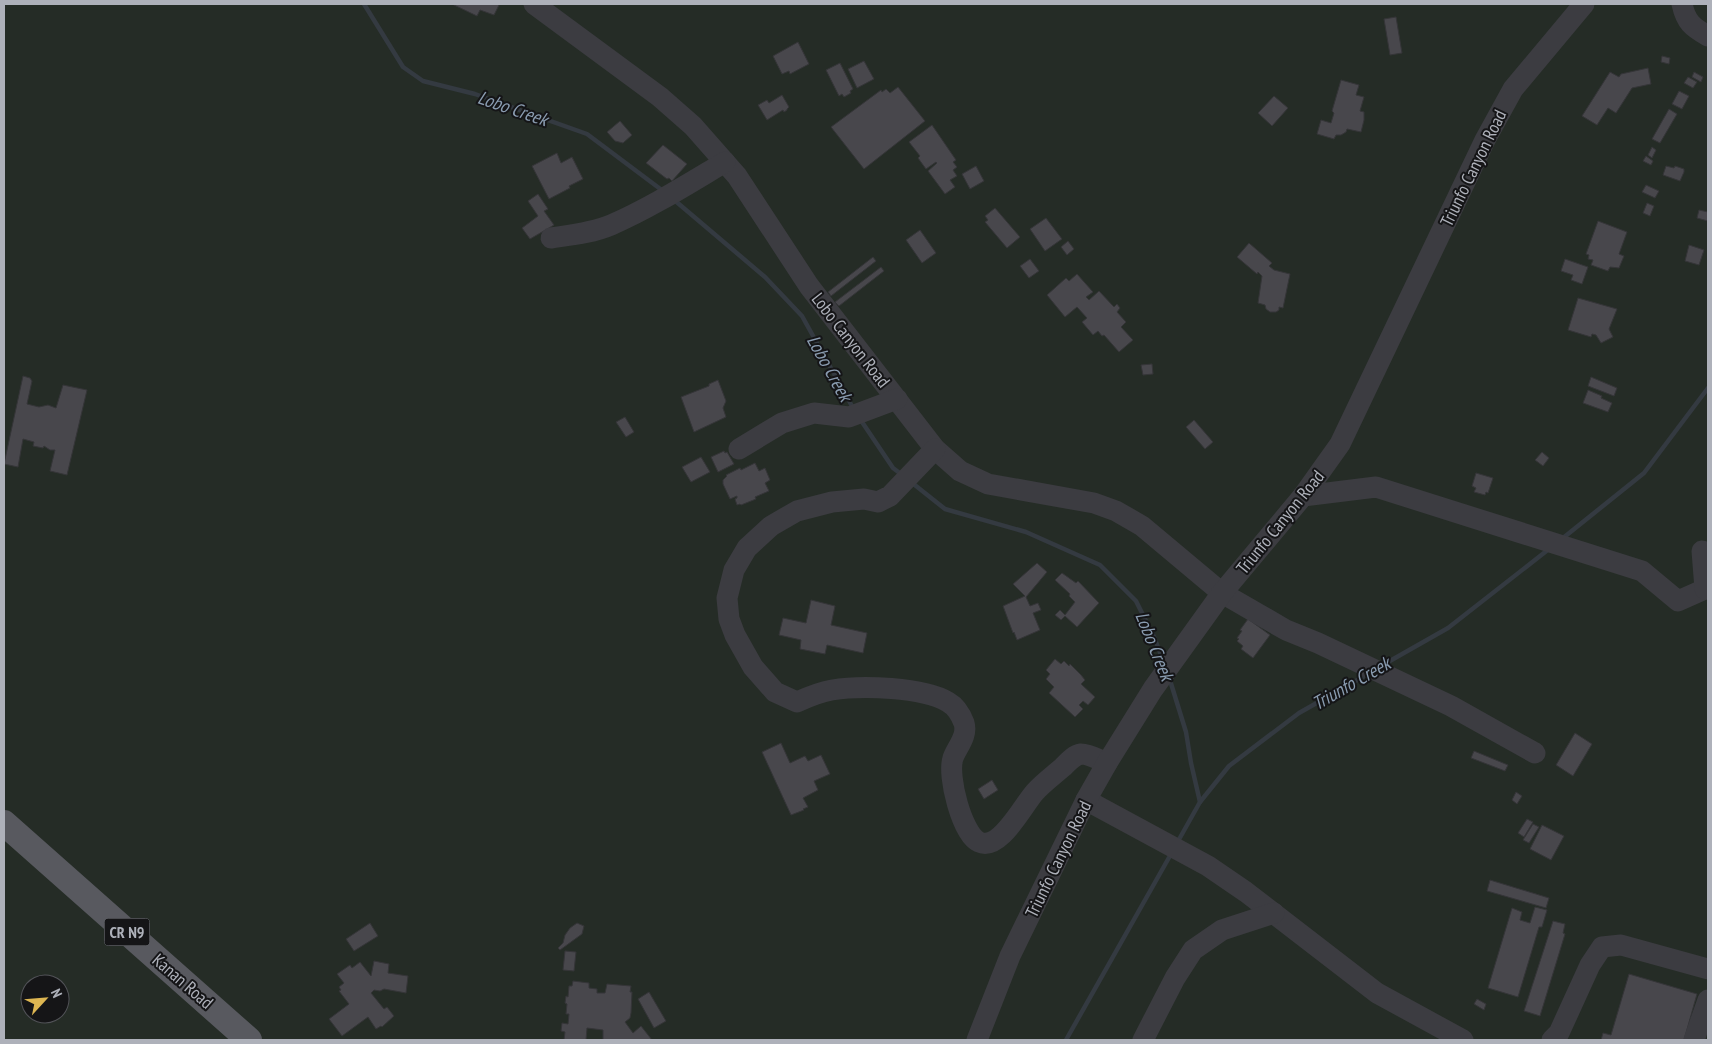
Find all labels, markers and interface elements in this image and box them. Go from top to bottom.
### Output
water label: Lobo Creek [475,85,554,132]
street label: Triunfo Canyon Road [1435,106,1511,230]
street label: Lobo Canyon Road [807,288,895,392]
water label: Lobo Creek [802,331,859,408]
street label: Triunfo Canyon Road [1231,465,1329,579]
water label: Lobo Creek [1130,608,1181,686]
water label: Triunfo Creek [1308,650,1397,715]
street label: Triunfo Canyon Road [1020,797,1096,921]
road number: CR N9 [104,919,150,946]
street label: Kanan Road [148,948,218,1014]
north arrow [20,974,70,1024]
text: N [47,986,66,1001]

